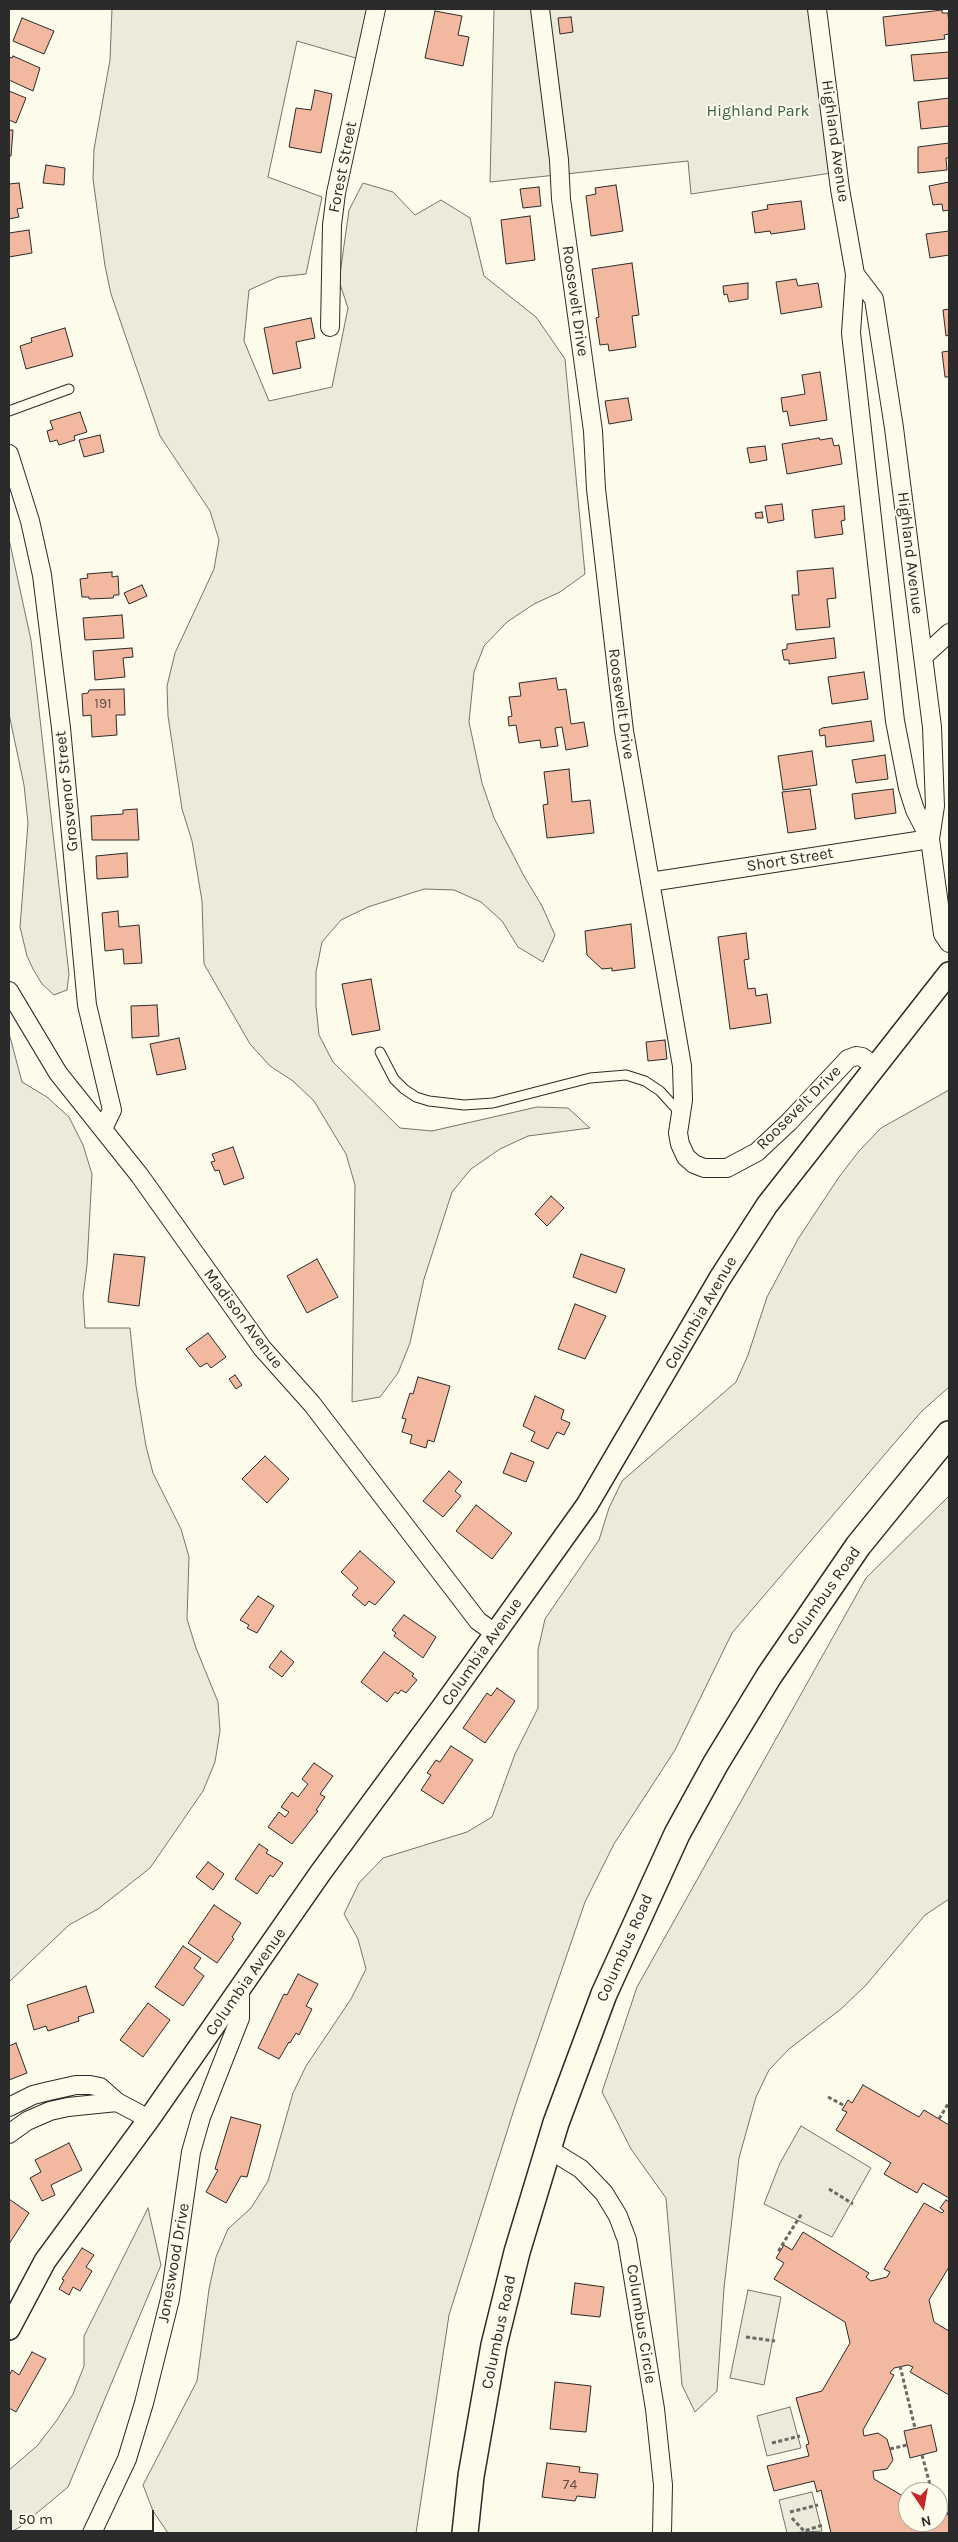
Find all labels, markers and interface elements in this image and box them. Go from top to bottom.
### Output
street label: Highland Avenue [817,79,853,203]
park label: Highland Park [707,101,809,121]
street label: Forest Street [325,120,361,214]
street label: Roosevelt Drive [558,244,592,358]
street label: Highland Avenue [893,491,927,615]
street label: Roosevelt Drive [604,647,638,761]
house number: 191 [94,696,112,712]
street label: Grosvenor Street [51,730,83,852]
street label: Short Street [745,844,835,876]
street label: Roosevelt Drive [753,1062,845,1154]
street label: Columbia Avenue [661,1253,741,1373]
street label: Madison Avenue [199,1265,287,1373]
street label: Columbus Road [783,1543,865,1649]
street label: Columbia Avenue [438,1594,526,1710]
street label: Columbus Road [593,1891,657,2005]
street label: Columbia Avenue [202,1924,290,2040]
street label: Joneswood Drive [154,2202,194,2324]
street label: Columbus Circle [622,2263,660,2385]
street label: Columbus Road [478,2273,520,2391]
house number: 74 [563,2477,577,2493]
north arrow [898,2482,948,2532]
scale bar [12,2500,156,2532]
text: 50 m [18,2510,53,2528]
text: N [919,2512,933,2531]

